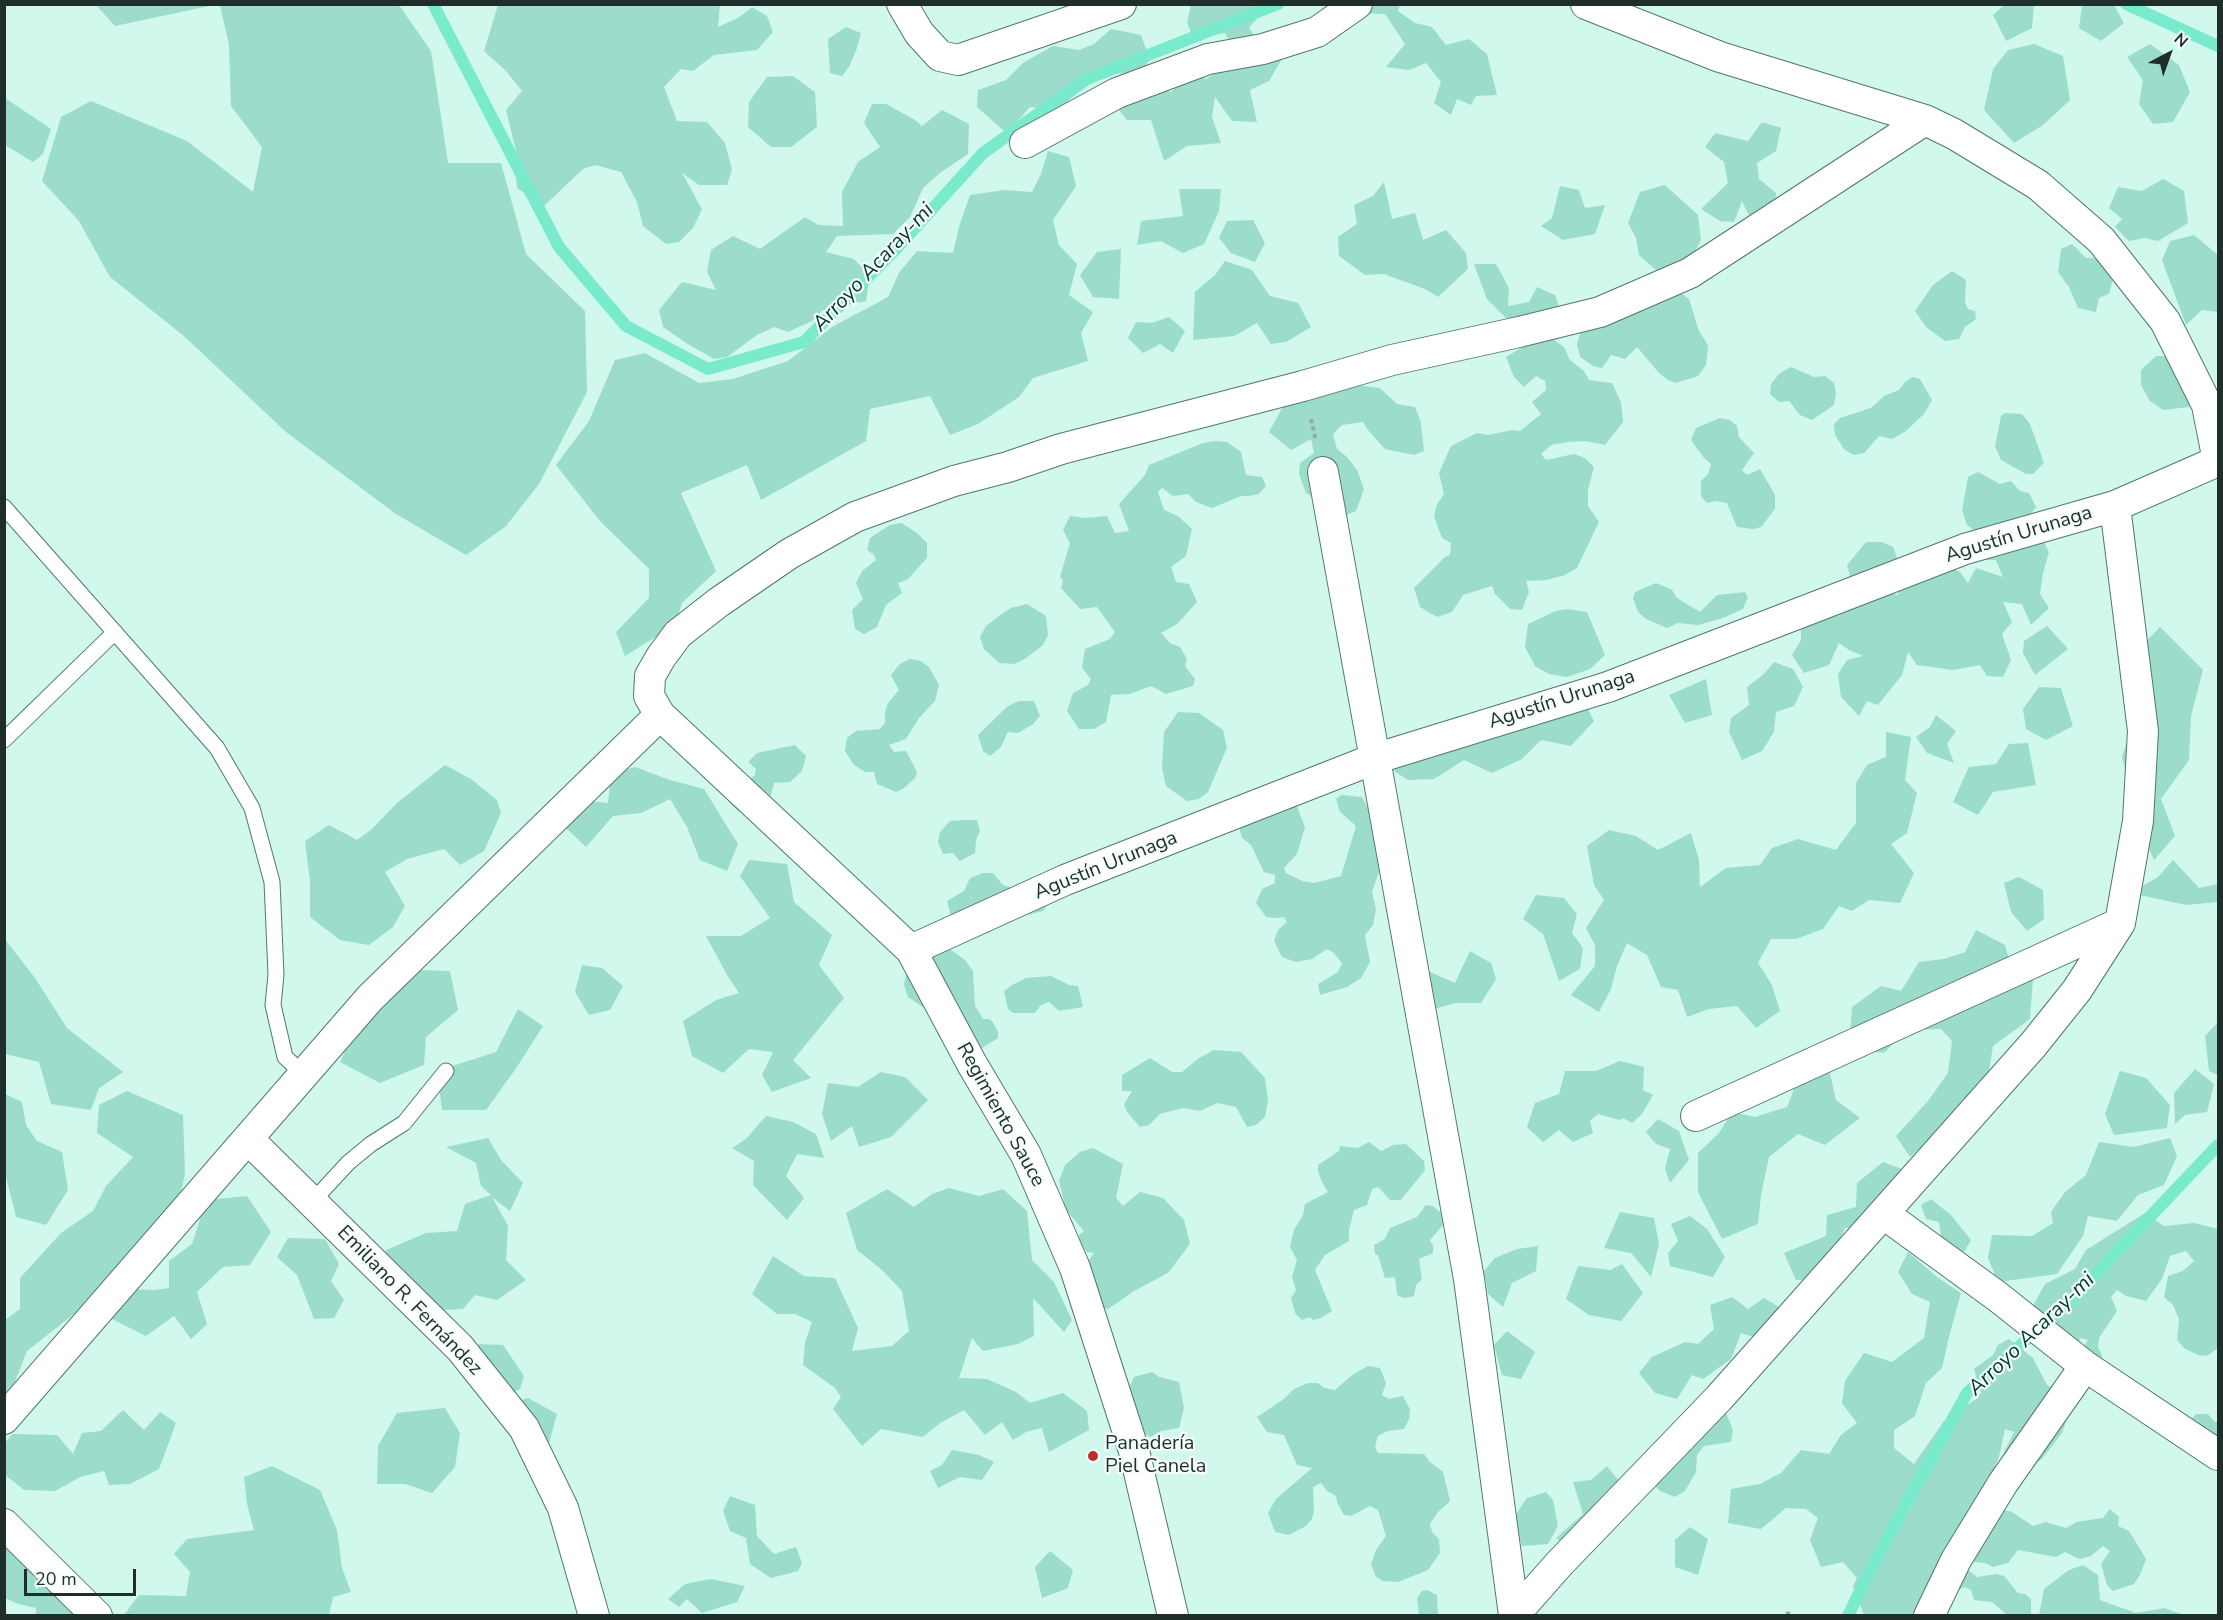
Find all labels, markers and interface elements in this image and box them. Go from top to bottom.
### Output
north arrow [2139,24,2199,84]
text: N [2169,28,2193,53]
water label: Arroyo Acaray-mi [808,199,940,337]
street label: Agustín Urunaga [1943,501,2095,569]
street label: Agustín Urunaga [1486,665,1638,735]
street label: Agustín Urunaga [1031,826,1181,906]
street label: Regimiento Sauce [951,1039,1049,1191]
street label: Emiliano R. Fernández [331,1221,487,1381]
water label: Arroyo Acaray-mi [1964,1268,2100,1402]
place label: Panadería Piel Canela [1105,1432,1206,1479]
marker: Panadería Piel Canela [1086,1449,1100,1463]
scale bar [27,1557,140,1595]
text: 20 m [35,1567,77,1591]

